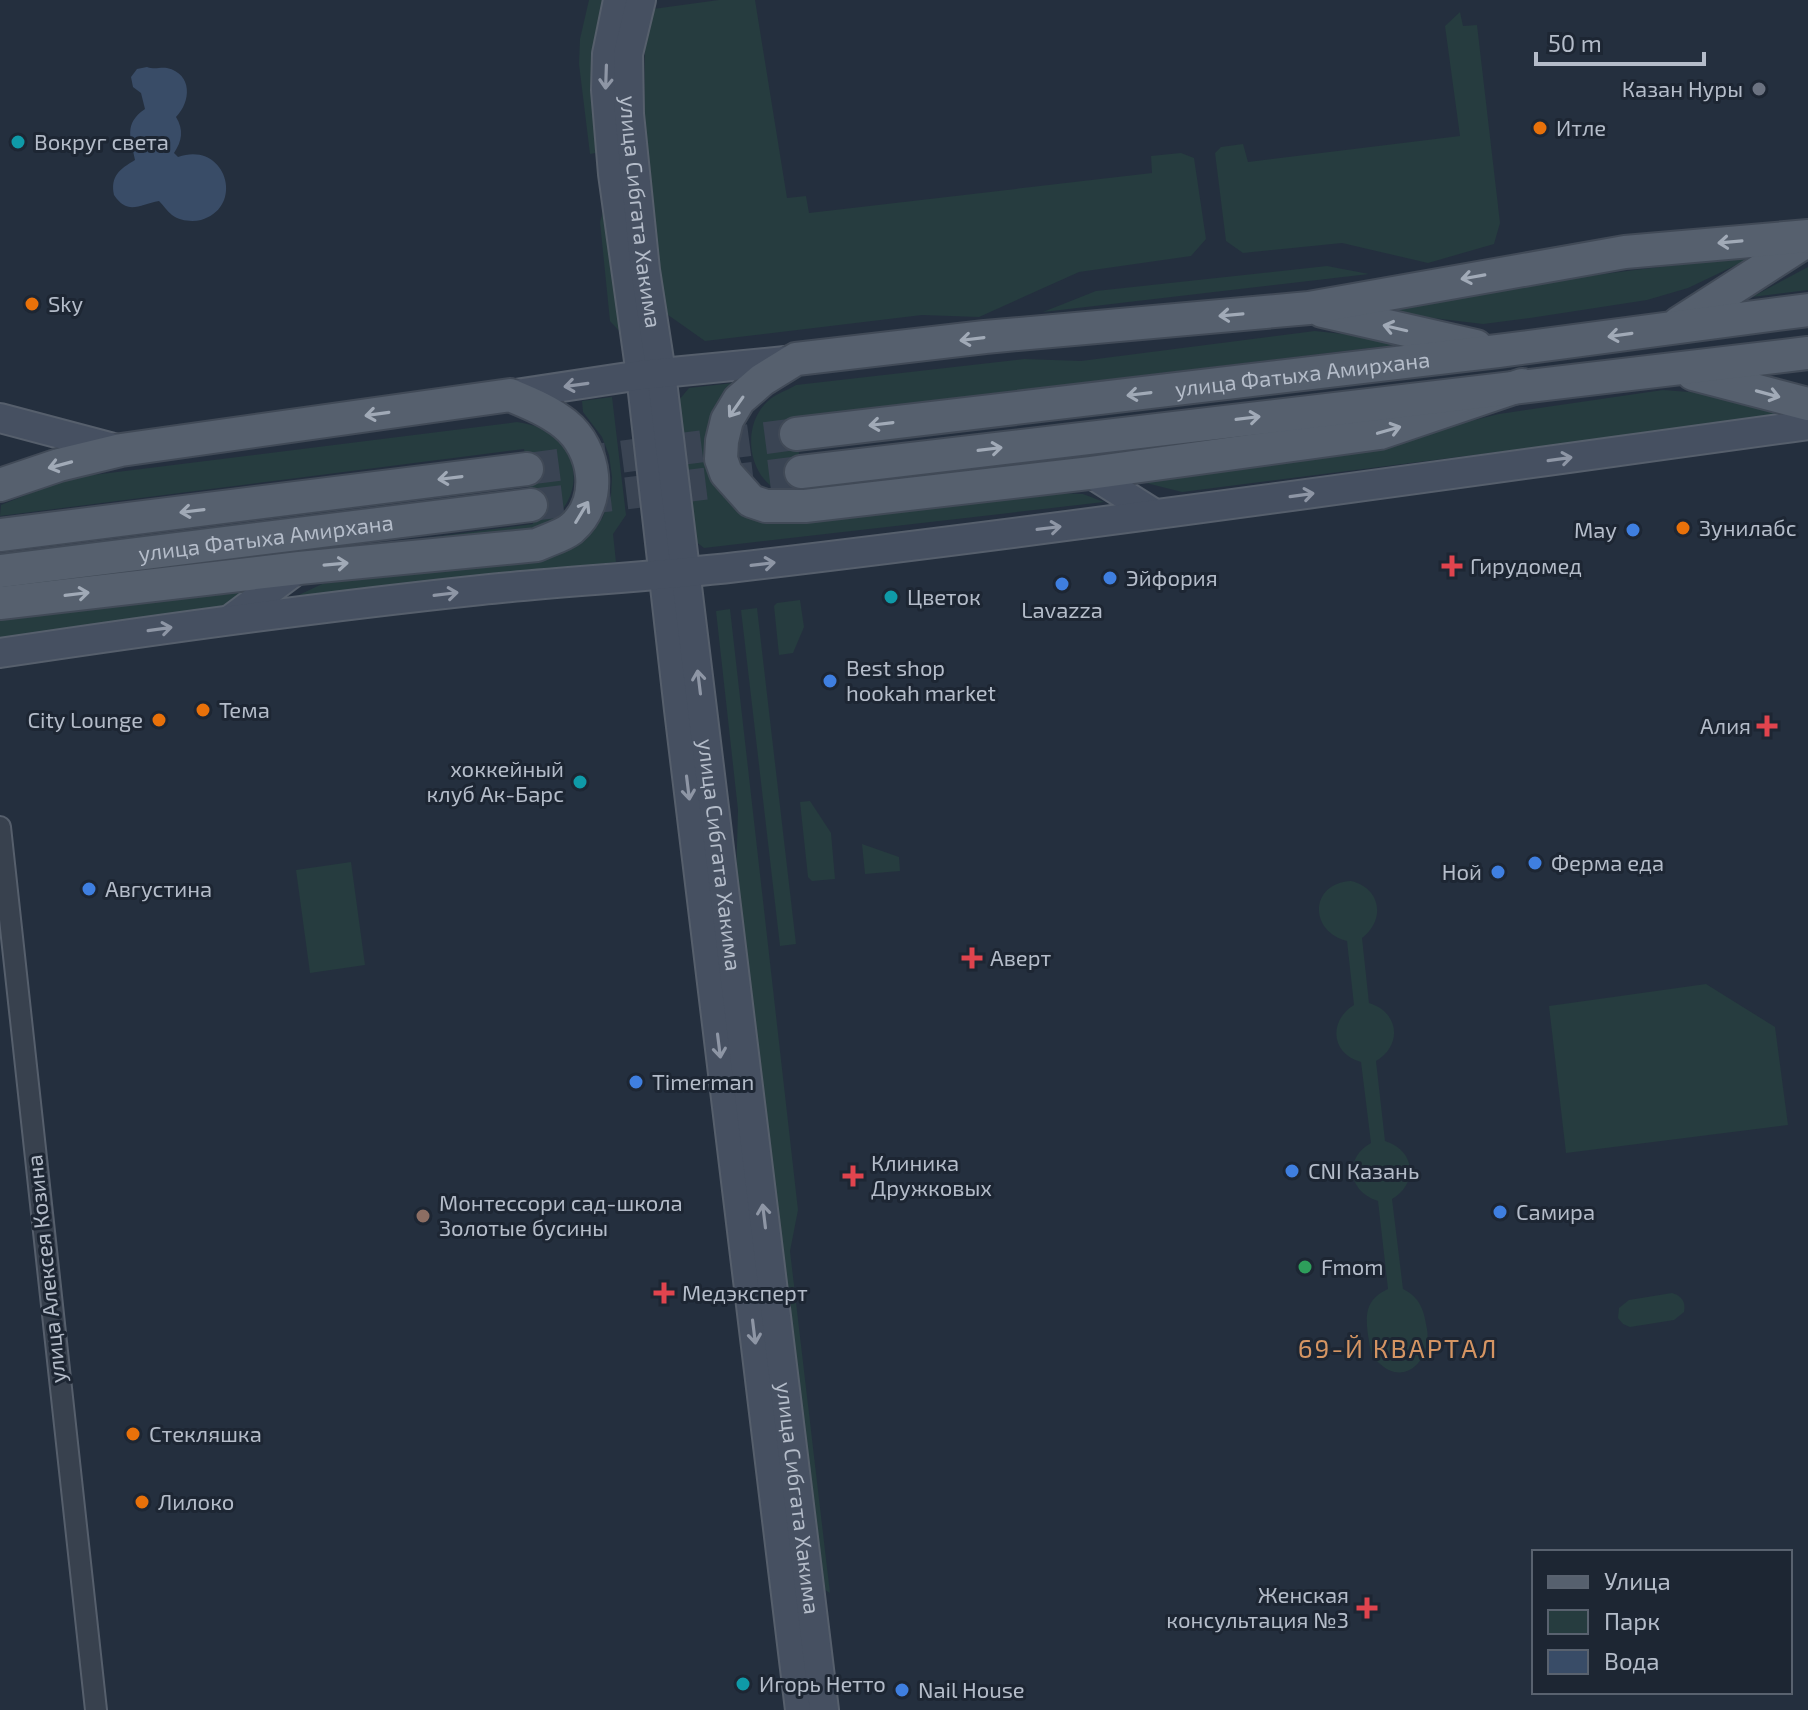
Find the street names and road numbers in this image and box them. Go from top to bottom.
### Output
street label: улица Сибгата Хакима [616,95,668,330]
street label: улица Фатыха Амирхана [1173,345,1431,402]
street label: улица Фатыха Амирхана [137,508,395,567]
street label: улица Сибгата Хакима [693,737,748,972]
street label: улица Алексея Козина [20,1153,71,1385]
street label: улица Сибгата Хакима [771,1380,826,1616]

